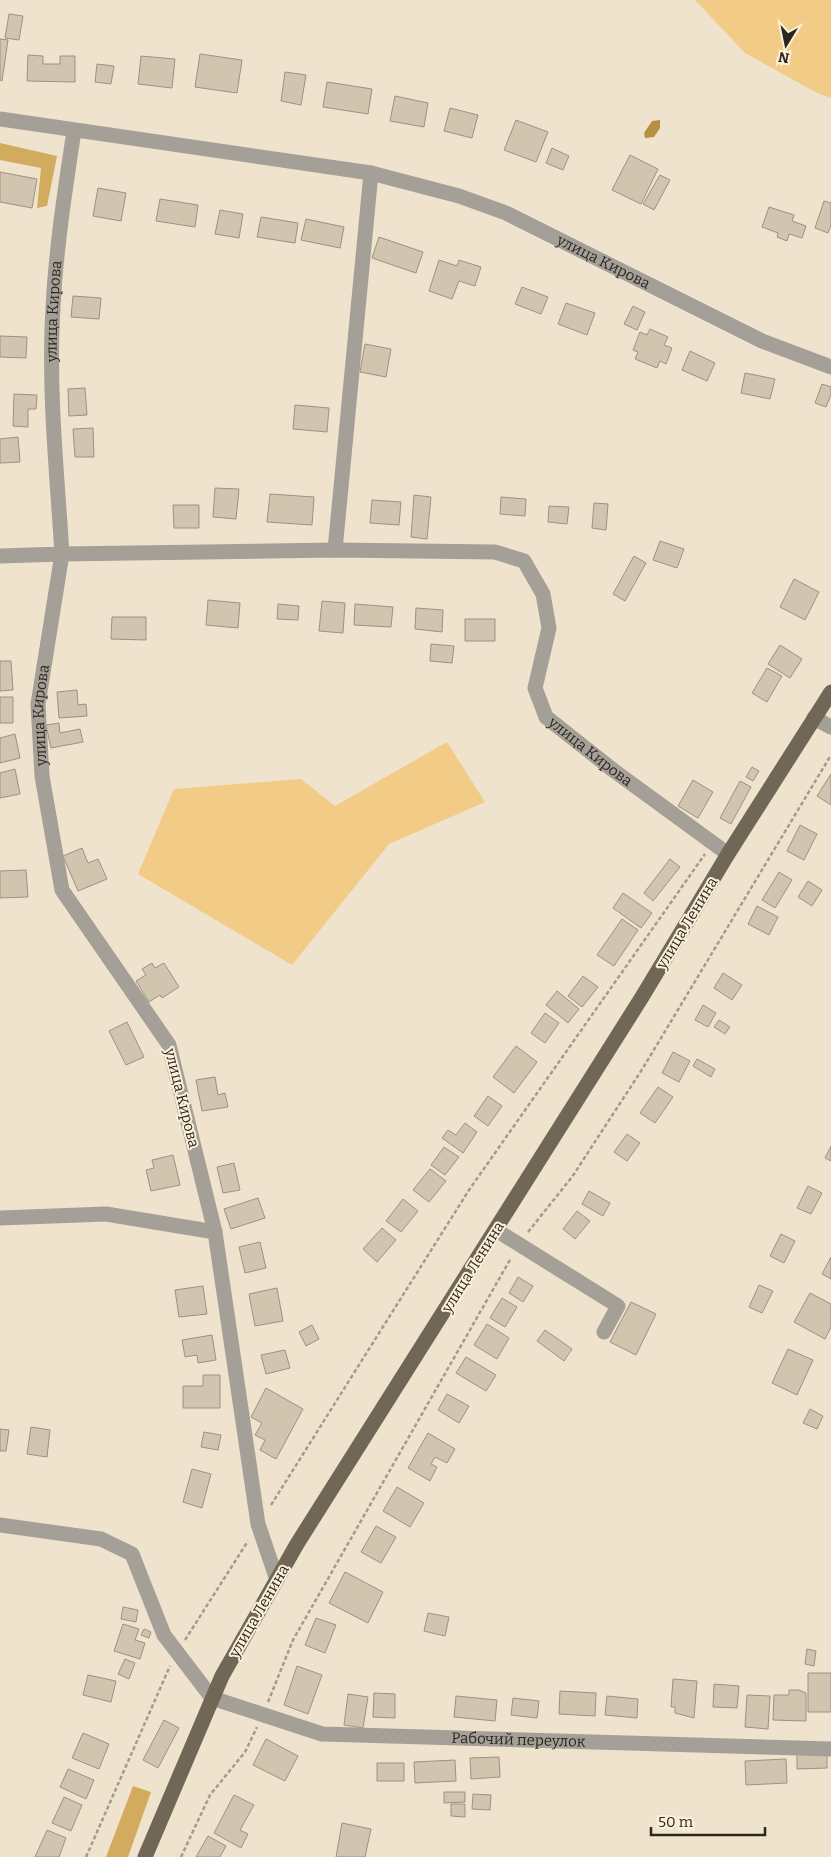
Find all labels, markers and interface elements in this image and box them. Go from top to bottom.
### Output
north arrow [761,20,811,70]
text: N [777,48,791,67]
street label: улица Кирова [553,231,653,293]
street label: улица Кирова [43,260,66,363]
street label: улица Кирова [28,663,53,767]
street label: улица Кирова [544,713,636,790]
street label: улица Ленина [652,874,721,973]
street label: улица Кирова [161,1045,203,1150]
street label: улица Ленина [437,1218,508,1317]
street label: улица Ленина [225,1562,293,1661]
street label: Рабочий переулок [451,1729,586,1751]
scale bar [651,1804,765,1836]
text: 50 m [658,1813,694,1831]

